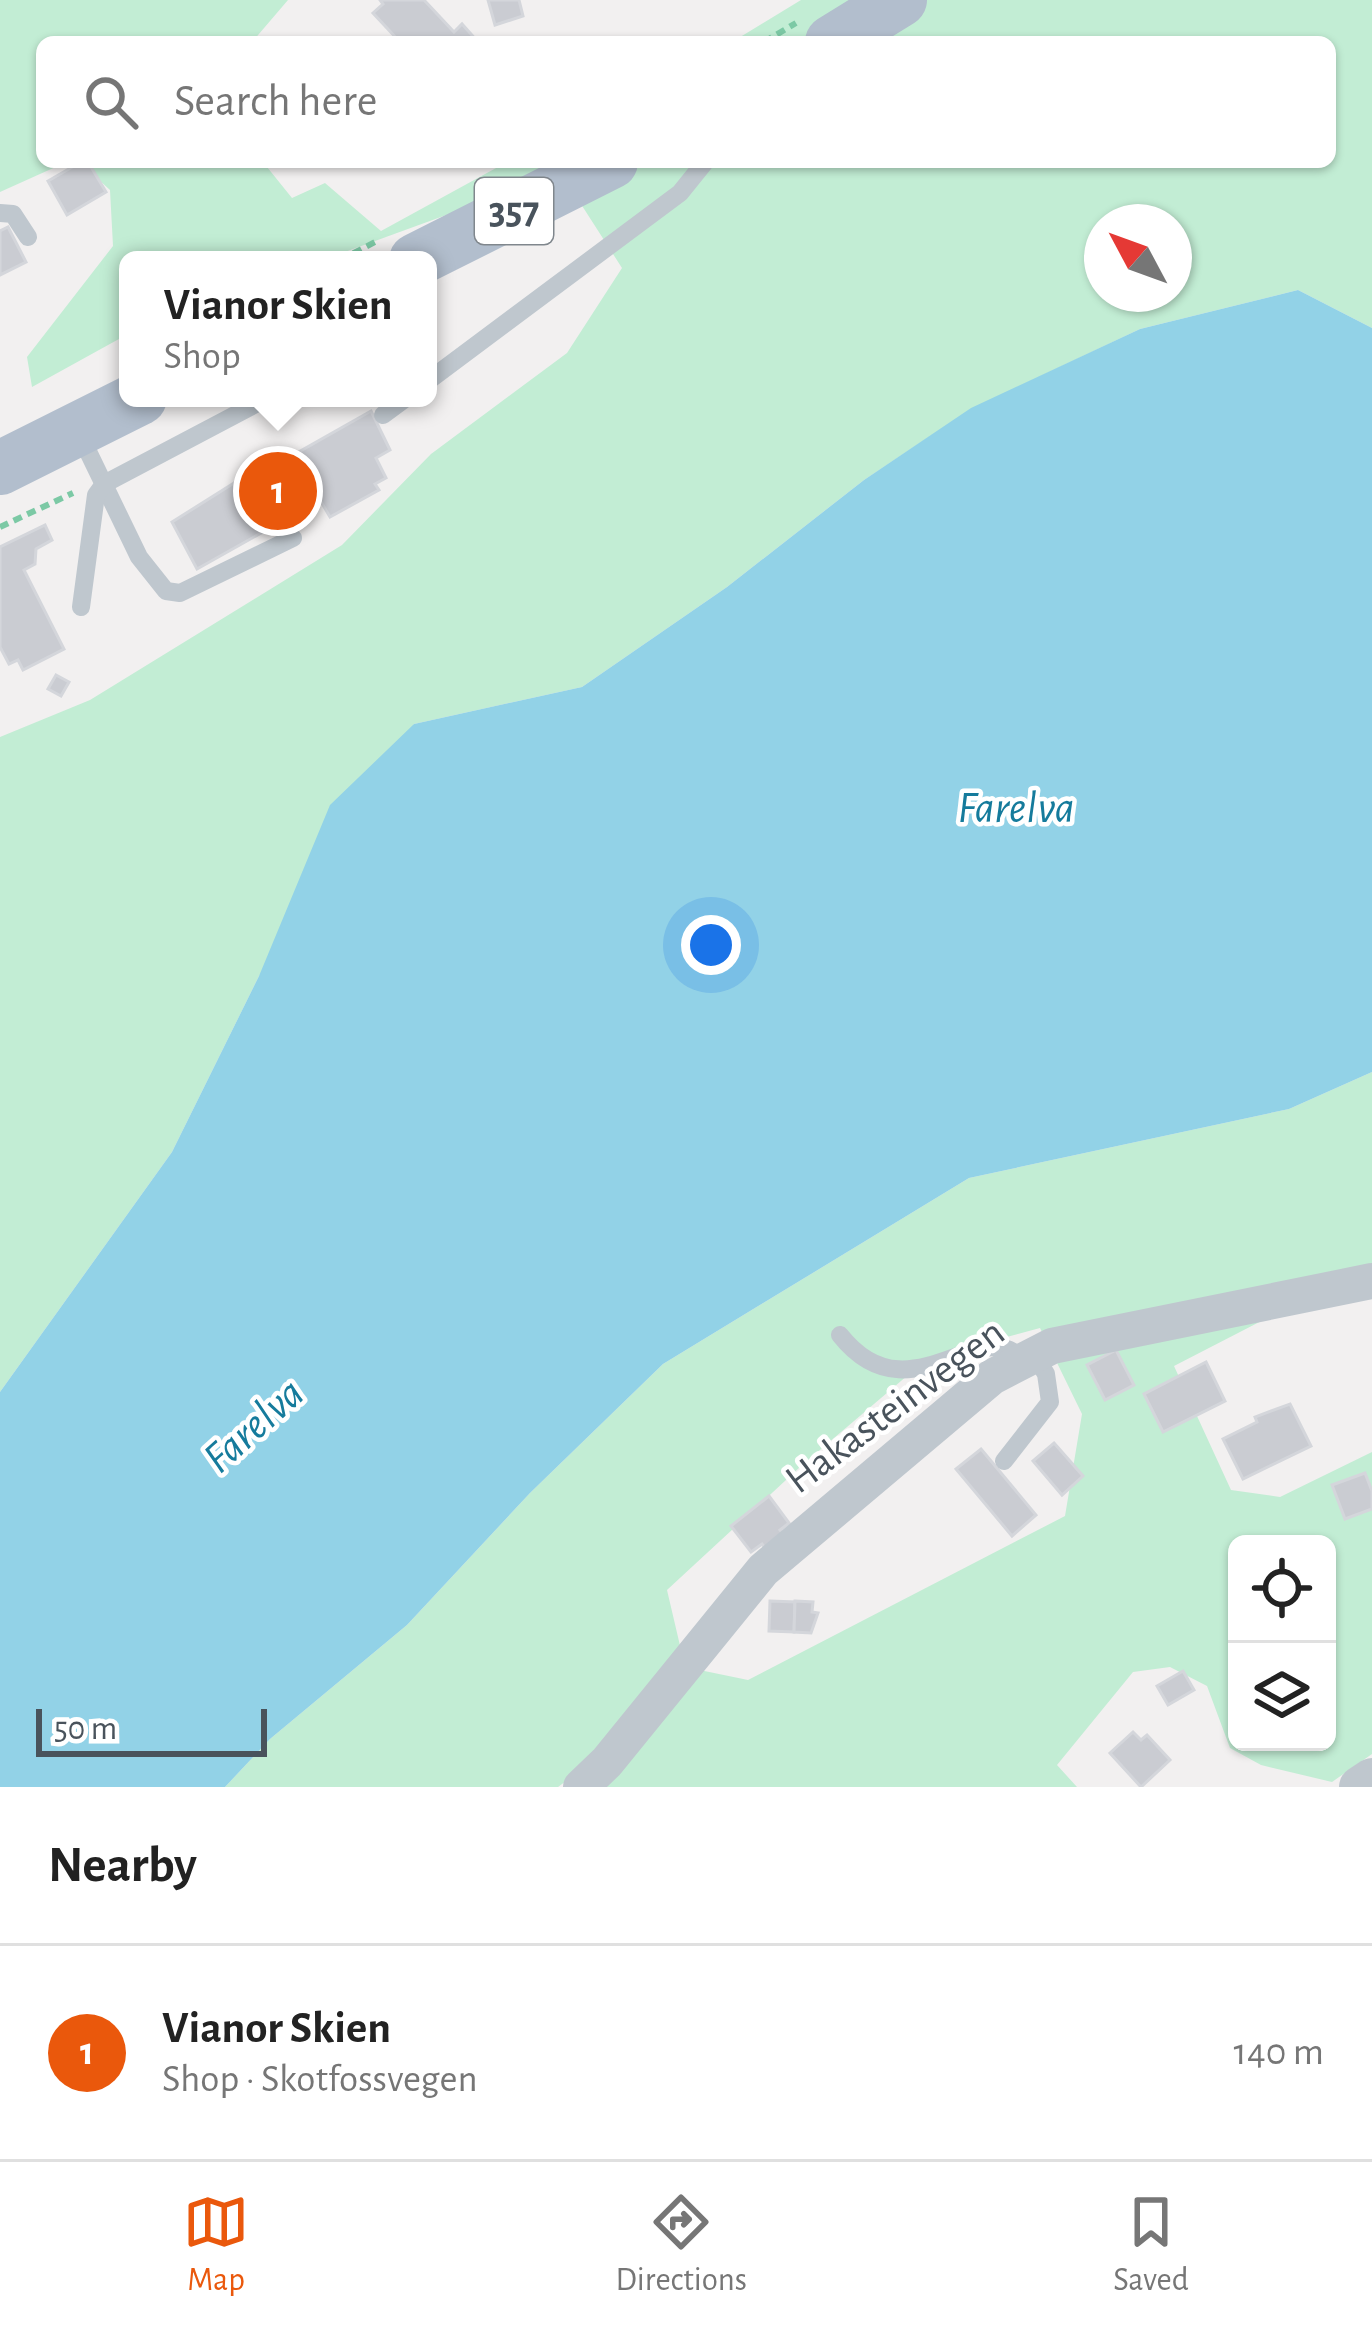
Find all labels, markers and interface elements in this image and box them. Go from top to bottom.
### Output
search box [36,36,1336,168]
icon: search [78,69,144,135]
text: Search here [174,79,377,124]
road number: 357 [475,178,553,244]
north arrow [1084,204,1192,312]
popup [119,251,437,407]
text: Vianor Skien [164,283,392,328]
text: Shop [164,337,241,376]
pin: 1 [239,446,317,536]
water label: Farelva [958,786,1074,831]
your location [681,915,741,975]
street label: Hakasteinvegen [778,1311,1012,1501]
water label: Farelva [196,1370,312,1482]
map controls [1228,1535,1336,1751]
button: locate [1228,1535,1336,1643]
button: layers [1228,1643,1336,1751]
scale bar [36,1703,267,1756]
text: 50 m [54,1713,117,1746]
text: Nearby [48,1840,197,1891]
text: Vianor Skien [162,2006,391,2051]
text: 1 [80,2033,94,2072]
text: 140 m [1234,2033,1324,2072]
text: Shop · Skotfossvegen [162,2060,478,2099]
tab: Map [183,2189,249,2301]
tab: Directions [615,2189,747,2301]
tab: Saved [1113,2189,1189,2301]

